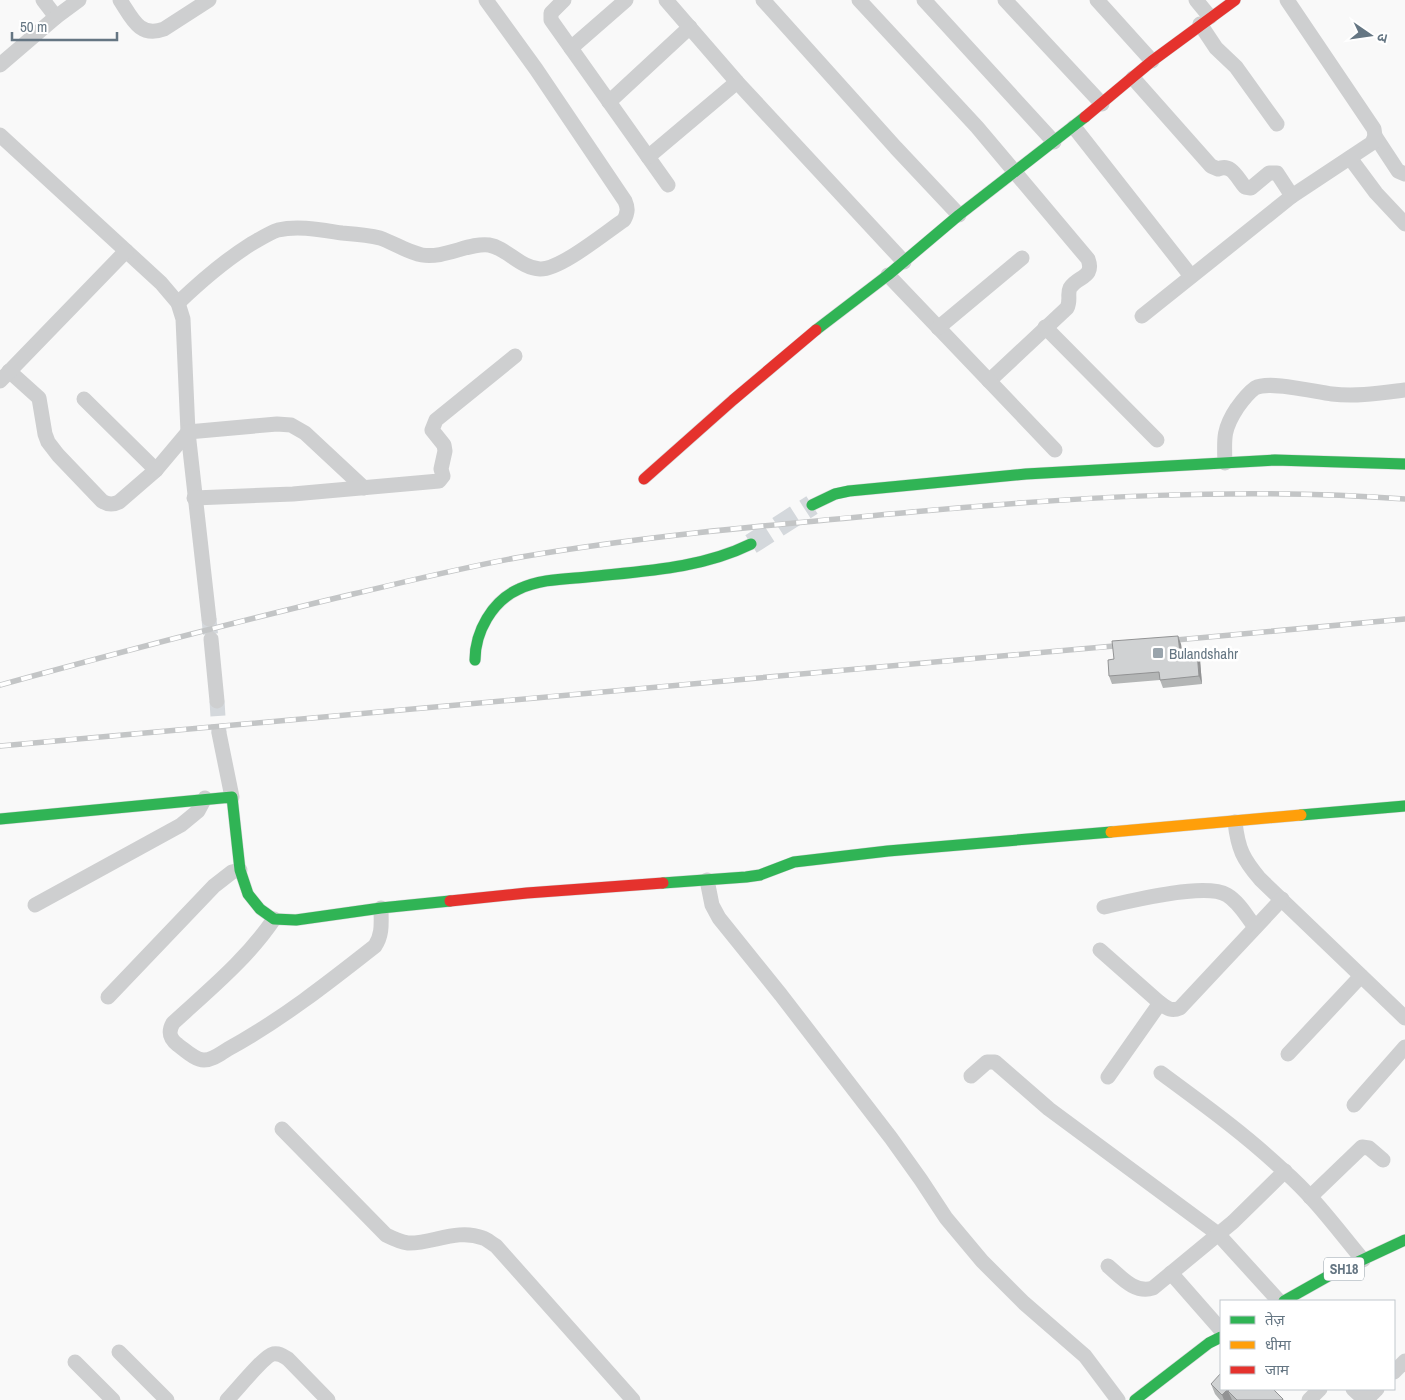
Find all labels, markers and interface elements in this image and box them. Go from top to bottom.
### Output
scale bar [12,10,118,42]
north arrow [1345,10,1395,60]
text: 50 m [20,16,47,37]
text: उ [1373,32,1392,45]
place label: Bulandshahr [1169,643,1238,664]
marker: Bulandshahr [1151,646,1165,660]
road number: SH18 [1324,1258,1364,1280]
legend [1220,1300,1395,1390]
text: तेज़ [1265,1309,1286,1330]
text: धीमा [1265,1334,1292,1355]
text: जाम [1265,1359,1290,1380]

